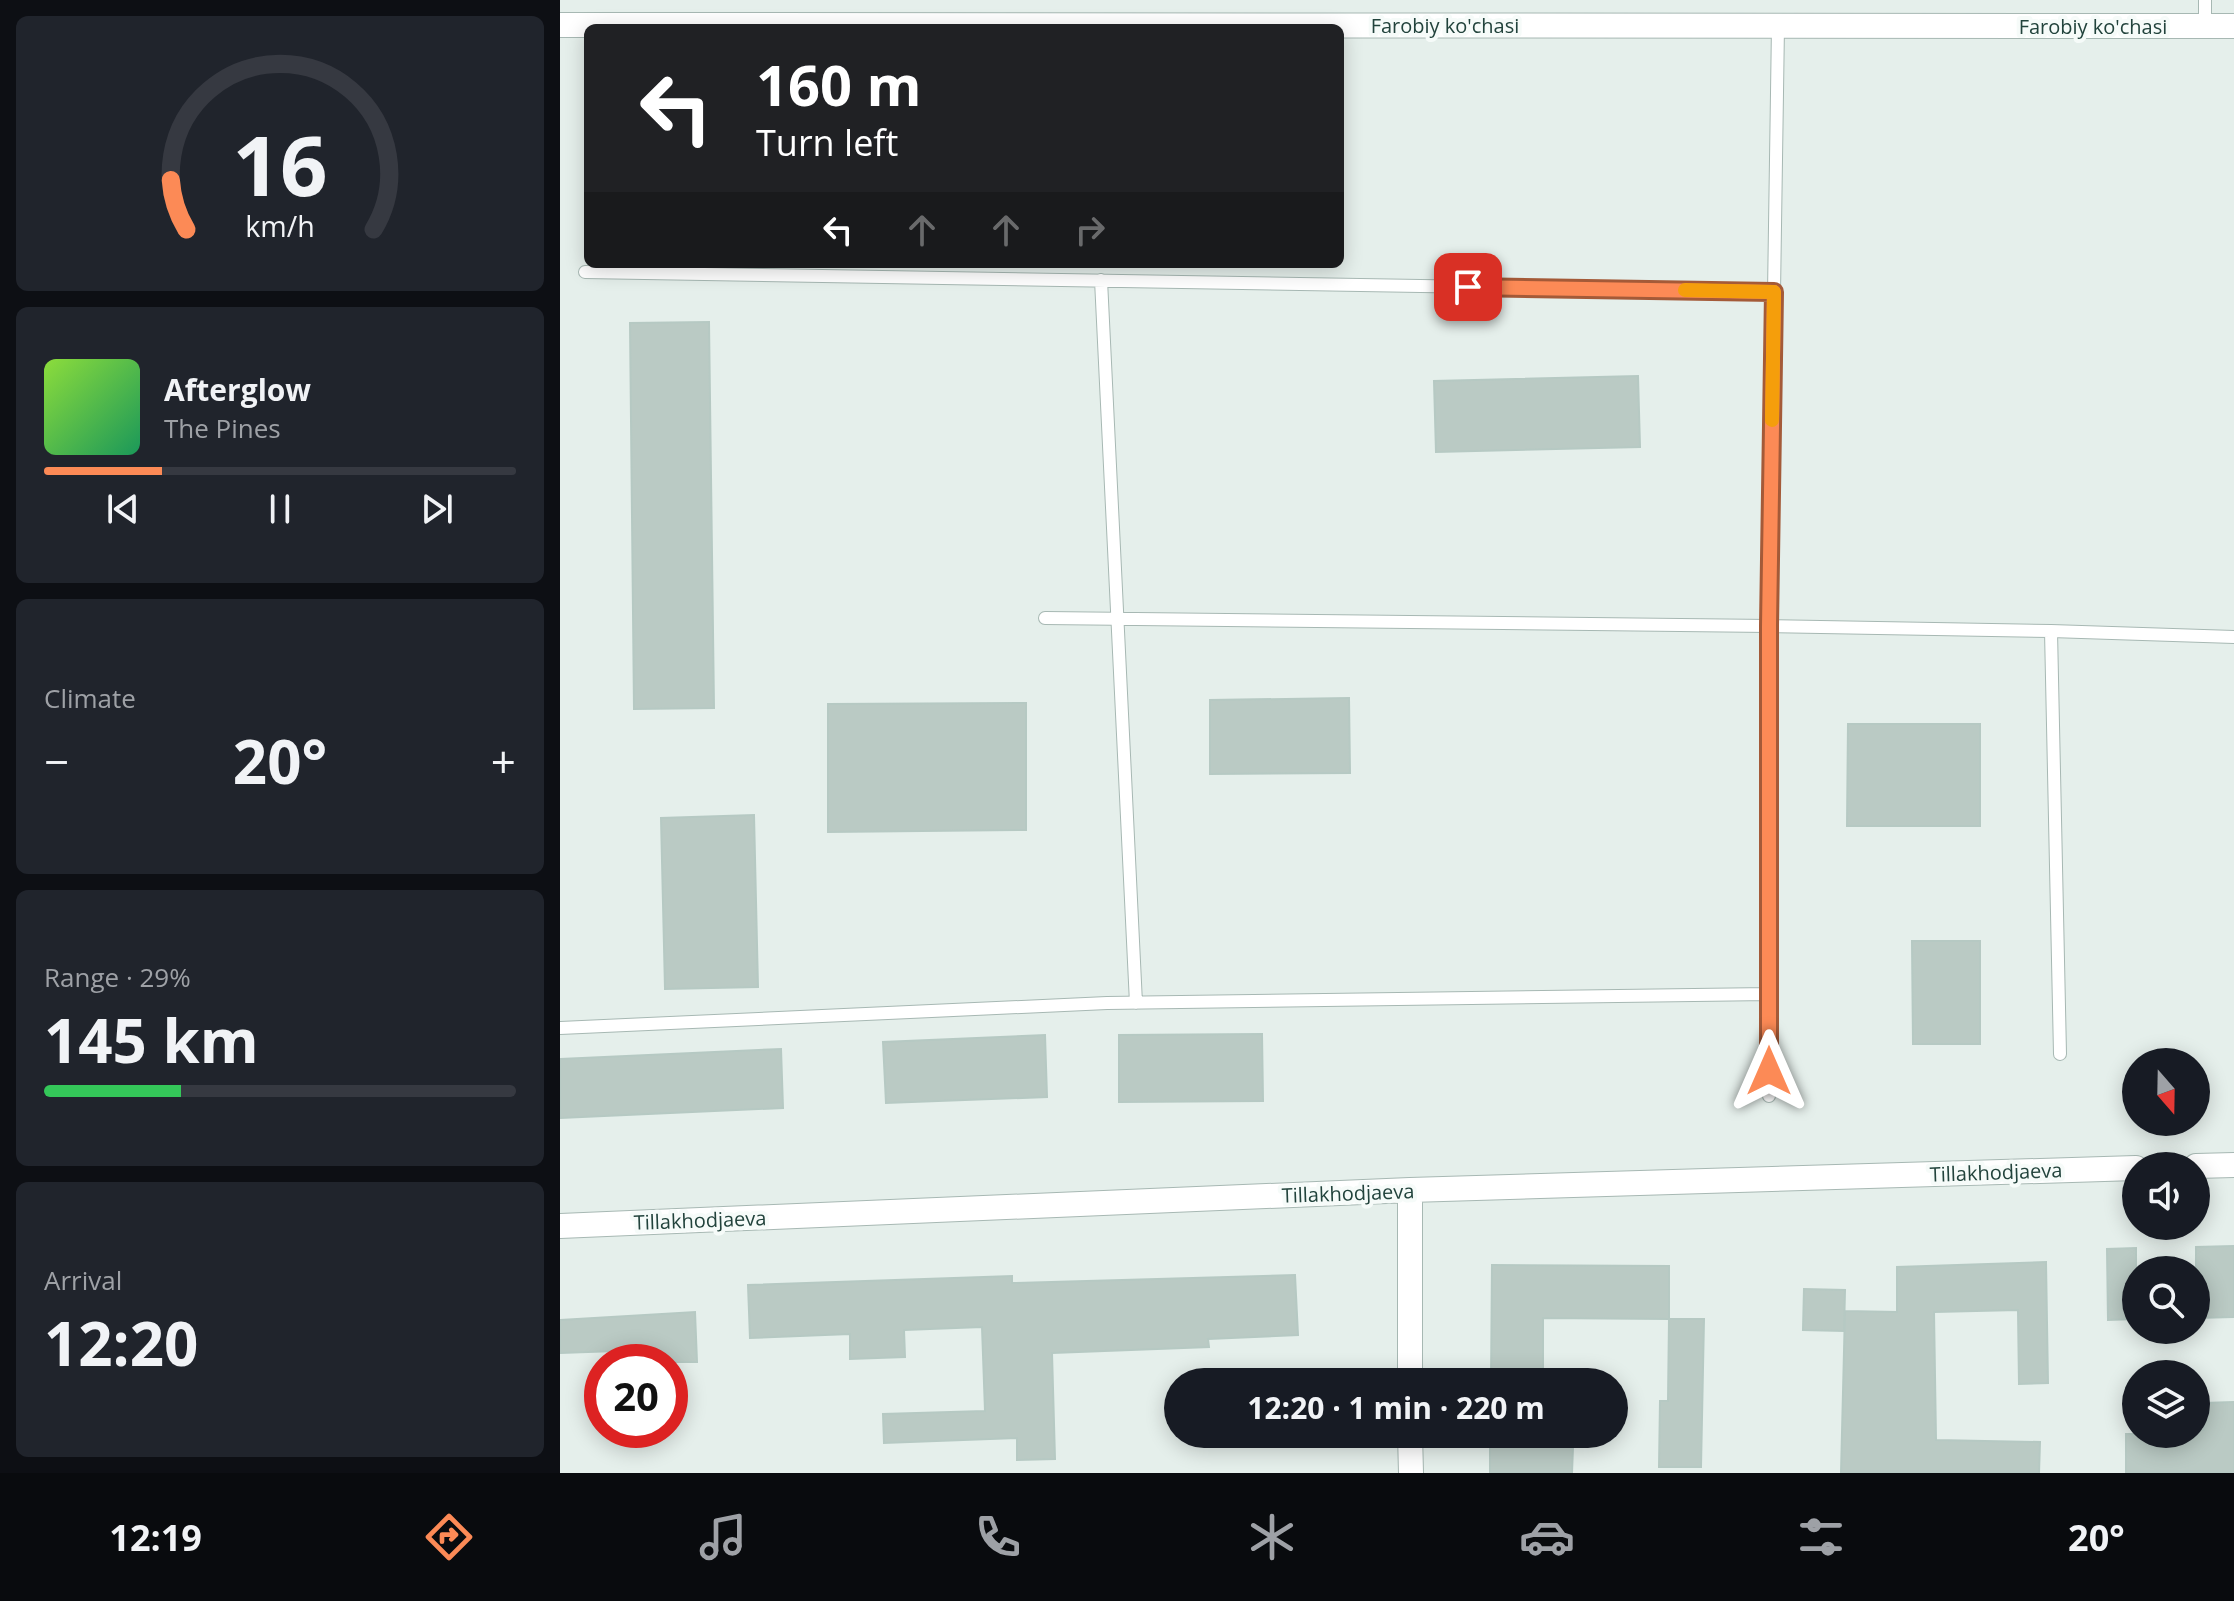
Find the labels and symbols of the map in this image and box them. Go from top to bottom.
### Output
street label: Farobiy ko'chasi [1371,12,1519,39]
street label: Farobiy ko'chasi [2019,13,2167,40]
pin [1434,253,1502,321]
position arrow [1727,1029,1811,1113]
north arrow [2122,1048,2210,1136]
street label: Tillakhodjaeva [1929,1156,2063,1188]
street label: Tillakhodjaeva [1281,1177,1415,1209]
street label: Tillakhodjaeva [633,1204,767,1236]
speed limit sign: 20 [584,1344,688,1448]

